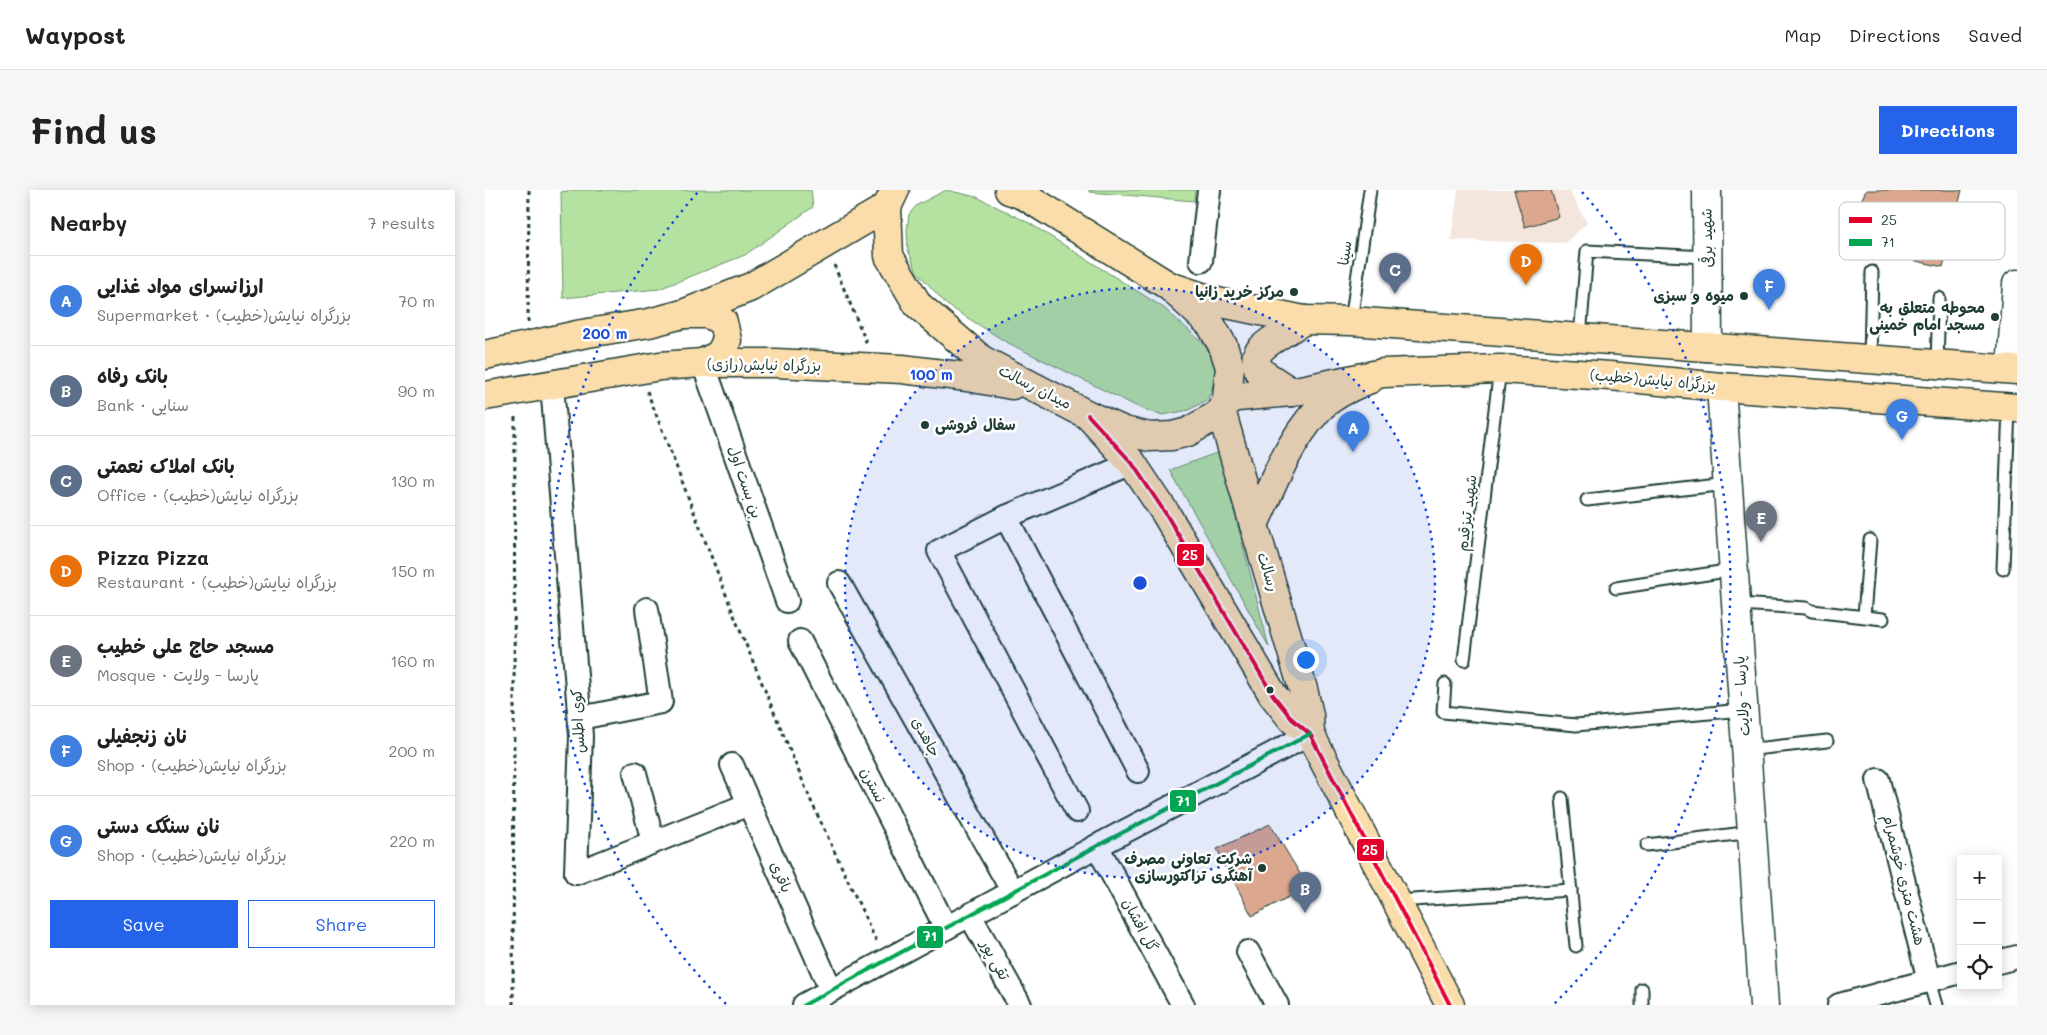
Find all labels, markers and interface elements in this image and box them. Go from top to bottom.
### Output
text: Waypost [25,19,126,50]
text: Map [1784,23,1821,47]
text: Directions [1849,23,1941,47]
text: Saved [1969,23,2022,47]
button: Directions [1879,106,2017,154]
text: Find us [30,107,157,153]
legend [1839,202,2005,260]
street label: شهید برقی [1695,208,1717,268]
text: Nearby [50,209,127,236]
text: 25 [1881,210,1897,229]
text: 7 results [368,212,435,233]
text: 71 [1881,232,1895,251]
street label: سینا [1332,239,1356,266]
pin: D [1510,244,1542,285]
pin: C [1379,253,1411,294]
pin: F [1753,269,1785,310]
text: ارزانسرای مواد غذایی [97,273,263,298]
place label: مرکز خرید زانیا [1195,281,1284,301]
place label: میوه و سبزی [1653,285,1734,306]
marker: مرکز خرید زانیا [1288,286,1300,298]
text: A [60,290,72,311]
text: 70 m [398,290,435,311]
marker: میوه و سبزی [1738,290,1750,302]
place label: محوطه متعلق به مسجد امام خمینی [1869,297,1985,336]
text: Supermarket · بزرگراه نیایش(خطیب) [97,304,351,325]
marker: محوطه متعلق به مسجد امام خمینی [1989,311,2001,323]
text: 200 m [583,323,628,343]
street label: بزرگراه نیایش(رازی) [707,353,821,375]
street label: میدان رسالت [996,359,1075,413]
text: بانک رفاه [97,363,168,388]
text: 100 m [909,364,953,384]
street label: بزرگراه نیایش(خطیب) [1589,364,1717,394]
text: B [61,380,71,401]
text: 90 m [398,380,435,401]
text: Bank · سنایی [97,394,189,415]
pin: G [1886,399,1918,440]
pin: A [1337,411,1369,452]
place label: سفال فروشی [935,414,1016,435]
marker: سفال فروشی [919,419,931,431]
street label: بن بست اول [724,443,768,521]
text: بانک املاک نعمتی [97,453,235,478]
text: C [60,470,72,491]
text: 130 m [391,470,435,491]
street label: شهید تیزقدم [1451,473,1483,553]
text: Office · بزرگراه نیایش(خطیب) [97,484,299,505]
pin: E [1745,501,1777,542]
line badge: 25 [1176,543,1205,567]
text: Pizza Pizza [97,545,209,570]
text: 25 [1182,545,1198,564]
street label: رسالت [1254,550,1284,594]
text: D [60,560,72,581]
text: 150 m [391,560,435,581]
text: Restaurant · بزرگراه نیایش(خطیب) [97,571,337,592]
centre of rings [1131,574,1149,592]
text: مسجد حاج علی خطیب [97,633,274,658]
your location [1293,647,1319,673]
text: E [61,650,71,671]
text: 160 m [390,650,435,671]
street label: پارسا - ولایت [1728,655,1755,737]
text: Mosque · پارسا - ولایت [97,664,259,685]
unlabelled marker [1265,685,1275,695]
street label: کوی اطلس [565,688,589,754]
street label: جاهدی [908,713,946,760]
text: نان زنجفیلی [97,723,187,748]
text: F [61,740,71,761]
text: 200 m [388,740,435,761]
text: Shop · بزرگراه نیایش(خطیب) [97,754,287,775]
street label: نسترن [857,763,891,806]
line badge: 71 [1169,789,1197,813]
text: 71 [1176,791,1190,810]
street label: هشت متری خوشمرام [1876,812,1931,948]
text: نان سنگک دستی [97,813,220,838]
text: G [60,830,72,851]
text: 220 m [389,830,435,851]
line badge: 25 [1356,838,1385,862]
text: 25 [1362,840,1378,859]
text: Shop · بزرگراه نیایش(خطیب) [97,844,287,865]
place label: شرکت تعاونی مصرف آهنگری تراکتورسازی [1124,848,1253,886]
map controls [1957,855,2002,990]
button: + [1957,855,2002,900]
street label: باقری [766,858,798,895]
marker: شرکت تعاونی مصرف آهنگری تراکتورسازی [1256,862,1268,874]
pin: B [1289,872,1321,913]
street label: گل افشان [1118,894,1163,955]
button: Save [50,900,238,948]
button: Share [248,900,435,948]
button: − [1957,900,2002,945]
line badge: 71 [916,925,944,949]
text: 71 [923,926,937,945]
street label: تقی پور [975,935,1015,984]
button: locate [1957,945,2002,990]

